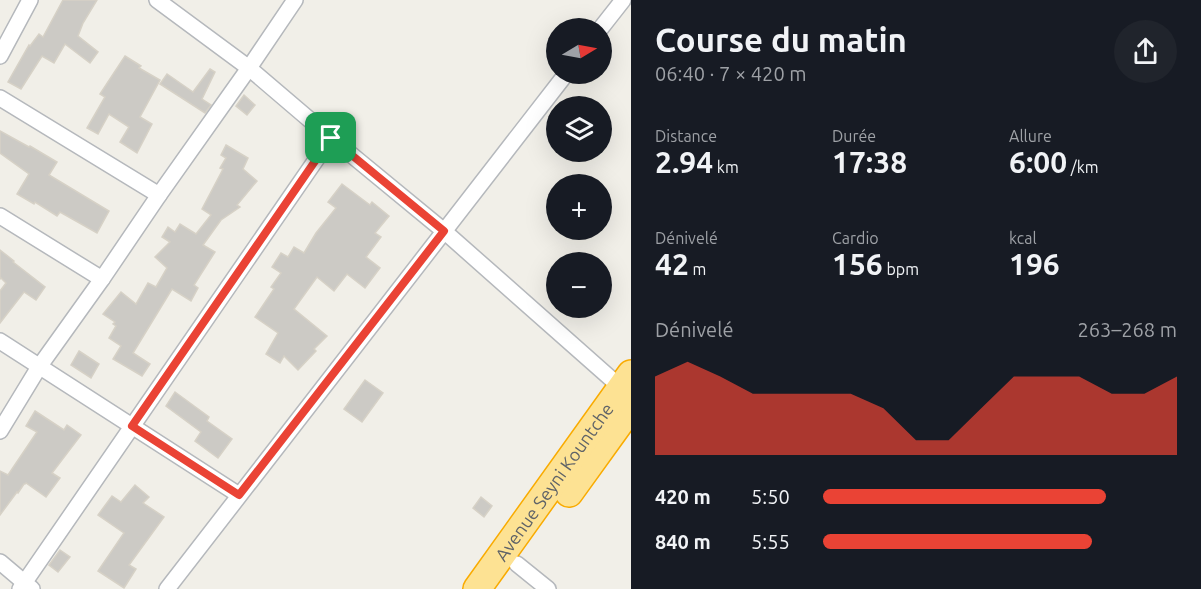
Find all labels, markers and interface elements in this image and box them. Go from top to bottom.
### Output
north arrow [546,18,612,84]
map controls [546,18,612,318]
button: share [1114,20,1177,83]
text: Course du matin [655,21,907,58]
text: 06:40 · 7 × 420 m [655,62,807,85]
button: layers [546,96,612,162]
pin [305,112,356,163]
icon: arrive [314,121,347,154]
text: Distance [655,127,717,145]
text: Durée [832,127,876,145]
text: Allure [1009,127,1052,145]
text: 2.94 [655,145,713,179]
text: 17:38 [832,145,907,179]
text: 6:00 [1009,145,1067,179]
text: km [713,158,739,176]
text: /km [1067,158,1099,176]
button: + [546,174,612,240]
text: Dénivelé [655,229,718,247]
text: Cardio [832,229,879,247]
text: kcal [1009,229,1037,247]
text: 42 [655,247,689,281]
text: 156 [832,247,883,281]
text: 196 [1009,247,1060,281]
button: − [546,252,612,318]
text: m [689,260,706,278]
text: bpm [883,260,919,278]
text: Dénivelé [655,318,733,341]
text: 263–268 m [1078,318,1177,341]
street label: Avenue Seyni Kountche [491,399,617,564]
text: 420 m [655,485,711,508]
text: 5:50 [751,485,790,508]
text: 840 m [655,530,711,553]
text: 5:55 [751,530,790,553]

